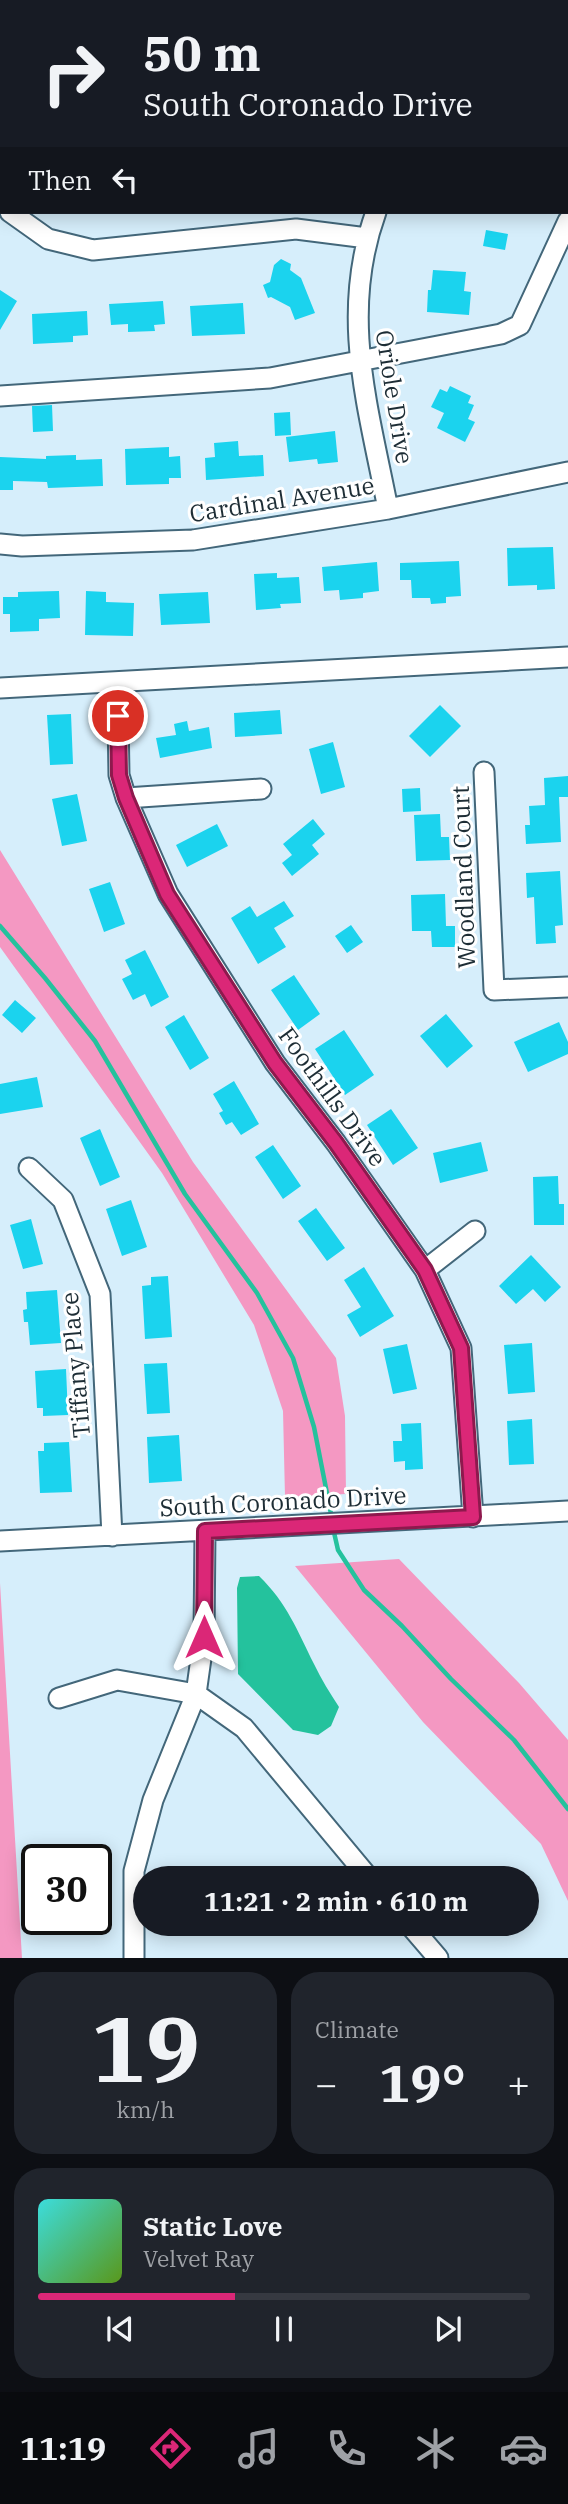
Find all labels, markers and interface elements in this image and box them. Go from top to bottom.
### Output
text: 50 m [143,21,261,84]
icon: right [28,28,119,119]
text: South Coronado Drive [143,83,473,125]
icon: left [106,161,144,199]
text: Then [28,163,92,197]
street label: Oriole Drive [369,328,421,466]
street label: Cardinal Avenue [187,469,377,529]
pin [88,686,148,746]
icon: arrive [99,697,137,735]
street label: Woodland Court [444,785,482,969]
street label: Foothills Drive [271,1020,394,1172]
street label: Tiffany Place [53,1291,97,1439]
street label: South Coronado Drive [159,1479,407,1523]
position arrow [167,1600,241,1674]
speed limit sign: 30 [21,1844,112,1935]
text: 11:21 · 2 min · 610 m [204,1884,468,1918]
text: 19 [91,1989,200,2107]
text: Climate [315,2014,399,2044]
text: 19° [379,2049,466,2116]
text: − [315,2059,338,2108]
text: + [507,2059,530,2108]
text: km/h [116,2094,175,2124]
text: Static Love [143,2209,282,2243]
text: Velvet Ray [143,2243,254,2273]
icon: previous [101,2310,139,2348]
icon: pause [265,2310,303,2348]
icon: next [429,2310,467,2348]
icon: directions [146,2424,195,2473]
icon: music [234,2424,283,2473]
icon: phone [322,2424,371,2473]
icon: climate [411,2424,460,2473]
icon: car [499,2424,548,2473]
text: 11:19 [20,2427,106,2469]

